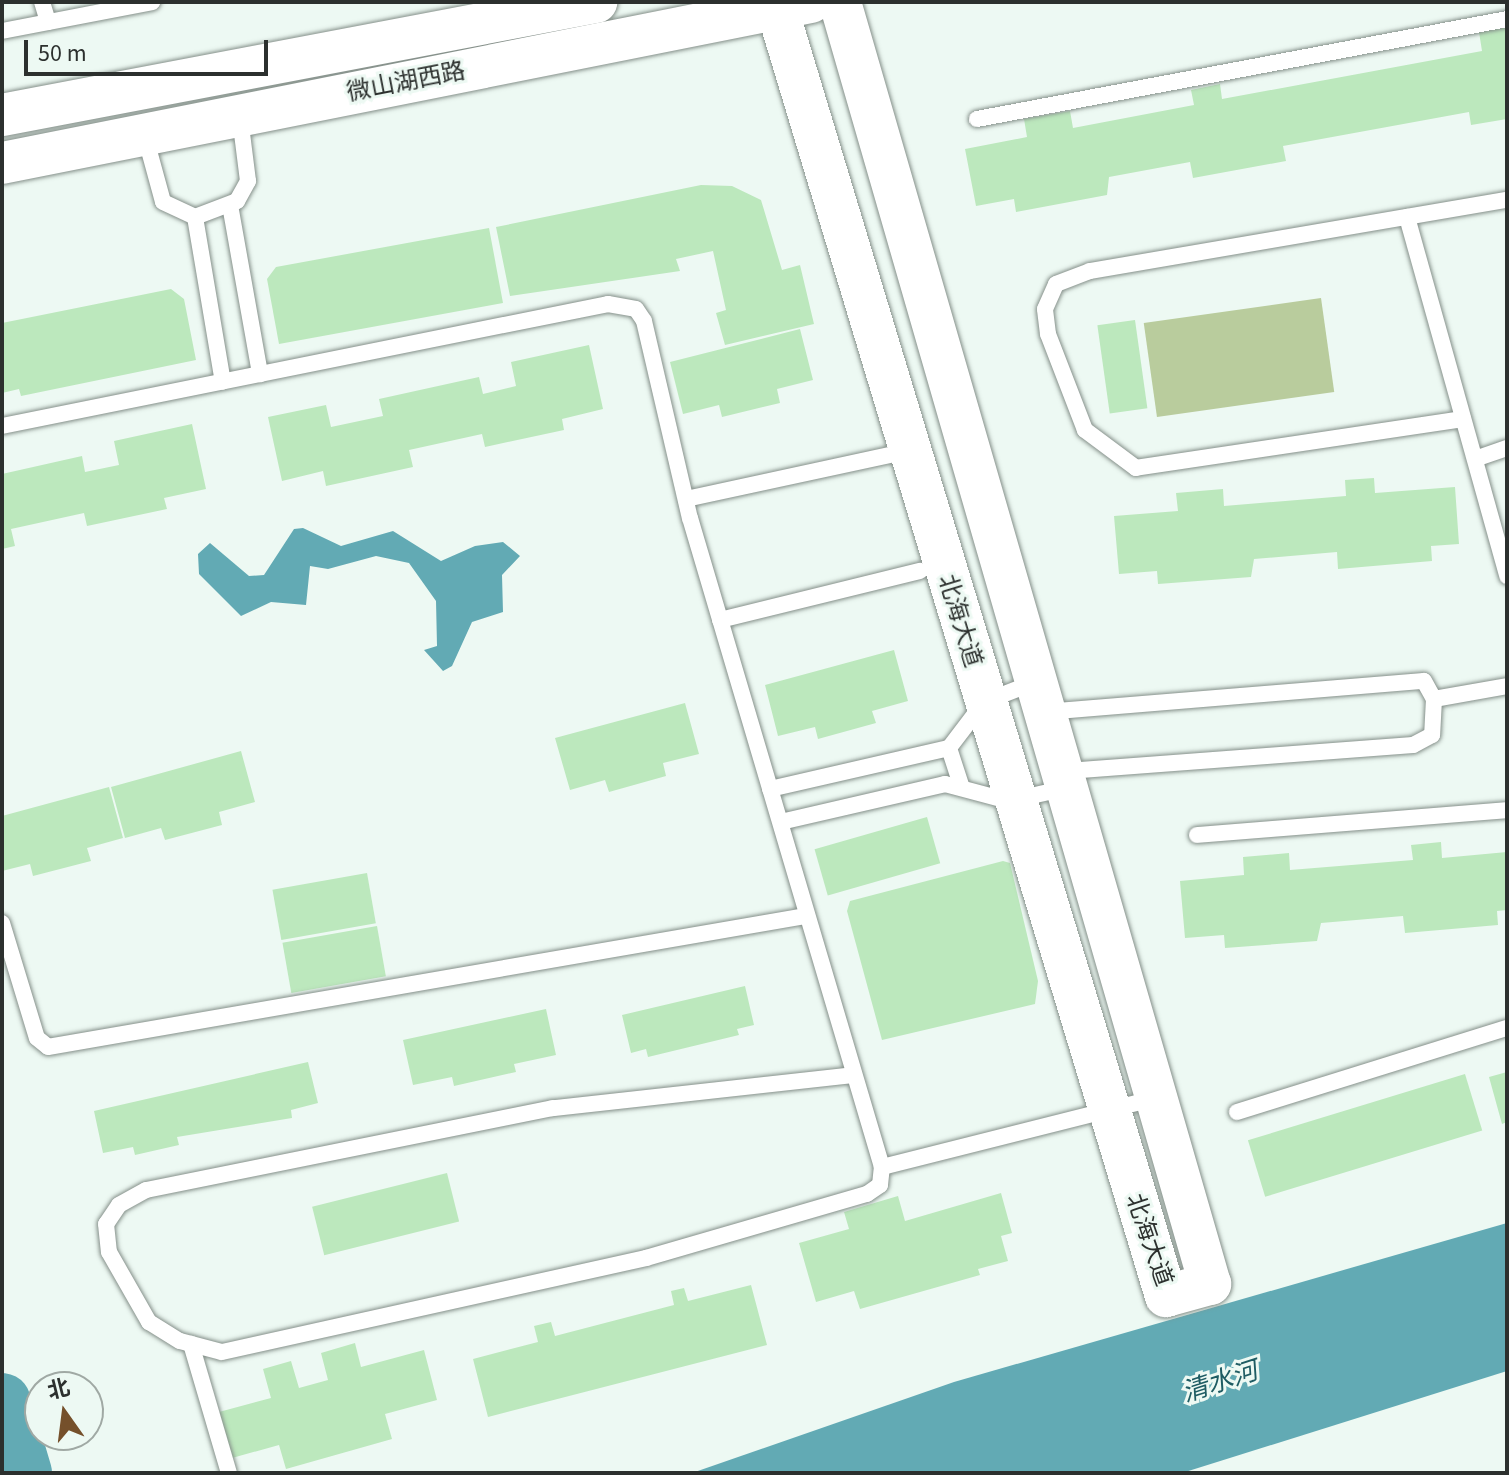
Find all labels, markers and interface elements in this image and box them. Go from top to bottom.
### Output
scale bar [28,24,272,74]
text: 50 m [38,36,87,71]
street label: 微山湖西路 [344,56,468,108]
street label: 北海大道 [932,571,988,671]
street label: 北海大道 [1120,1190,1178,1290]
water label: 清水河 [1178,1355,1262,1409]
north arrow [24,1371,104,1451]
text: 北 [44,1371,73,1408]

